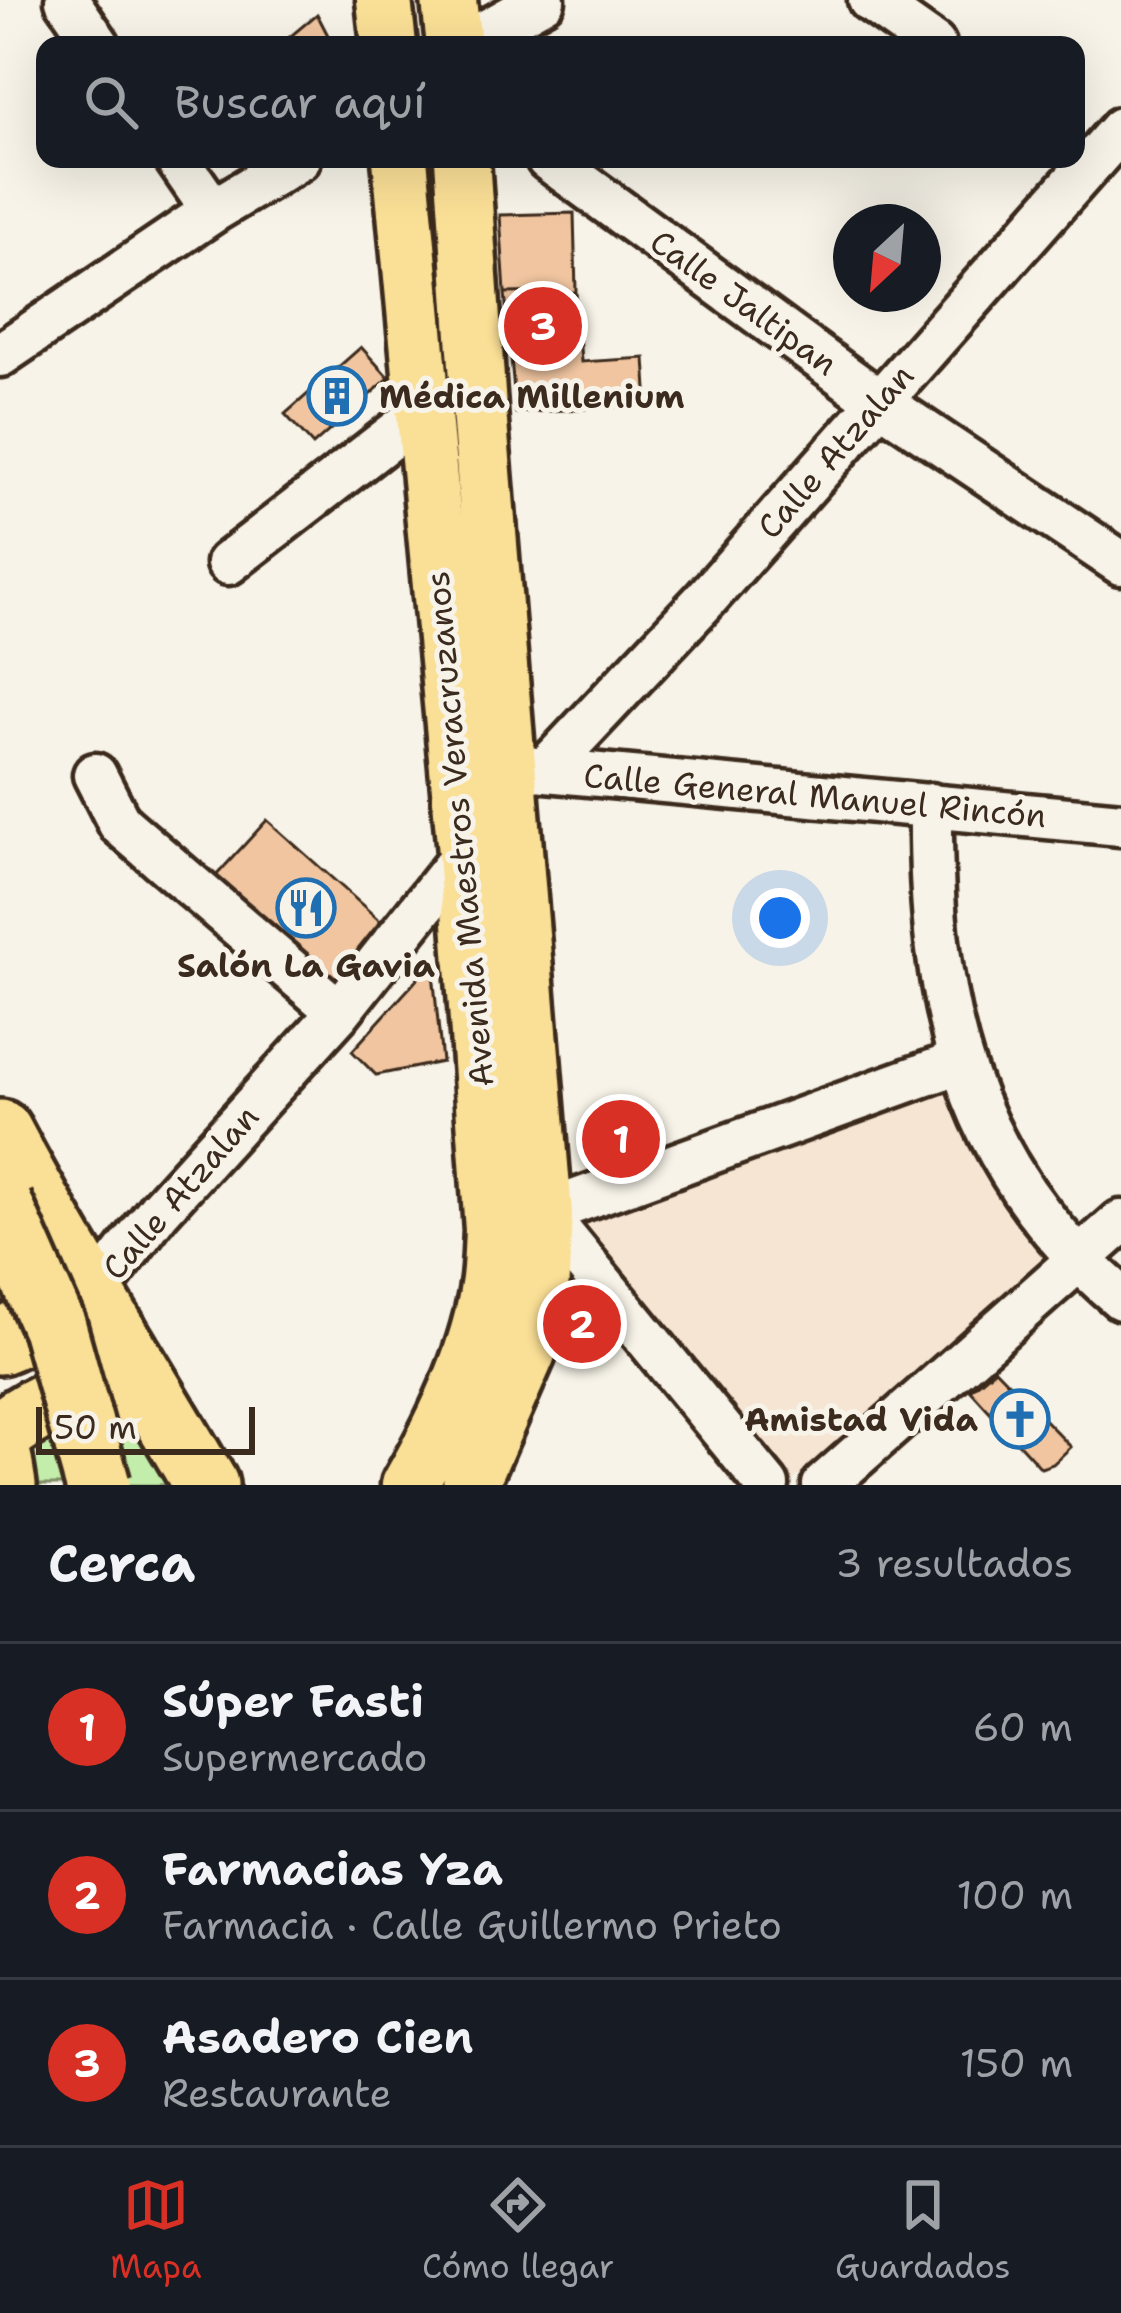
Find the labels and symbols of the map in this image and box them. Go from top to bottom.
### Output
north arrow [833,204,941,312]
street label: Calle Jaltipan [641,219,846,386]
pin: 3 [504,281,582,371]
street label: Calle Atzalan [747,354,924,548]
building icon: Médica Millenium [306,365,368,427]
place label: Médica Millenium [379,374,684,419]
street label: Avenida Maestros Veracruzanos [415,569,504,1089]
street label: Calle General Manuel Rincón [582,753,1048,838]
restaurant icon: Salón La Gavia [275,877,337,939]
your location [750,888,810,948]
place label: Salón La Gavia [177,943,435,988]
pin: 1 [582,1094,660,1184]
street label: Calle Atzalan [92,1095,269,1289]
pin: 2 [543,1279,621,1369]
church icon: Amistad Vida [989,1388,1051,1450]
place label: Amistad Vida [744,1397,978,1442]
scale bar [36,1401,255,1454]

